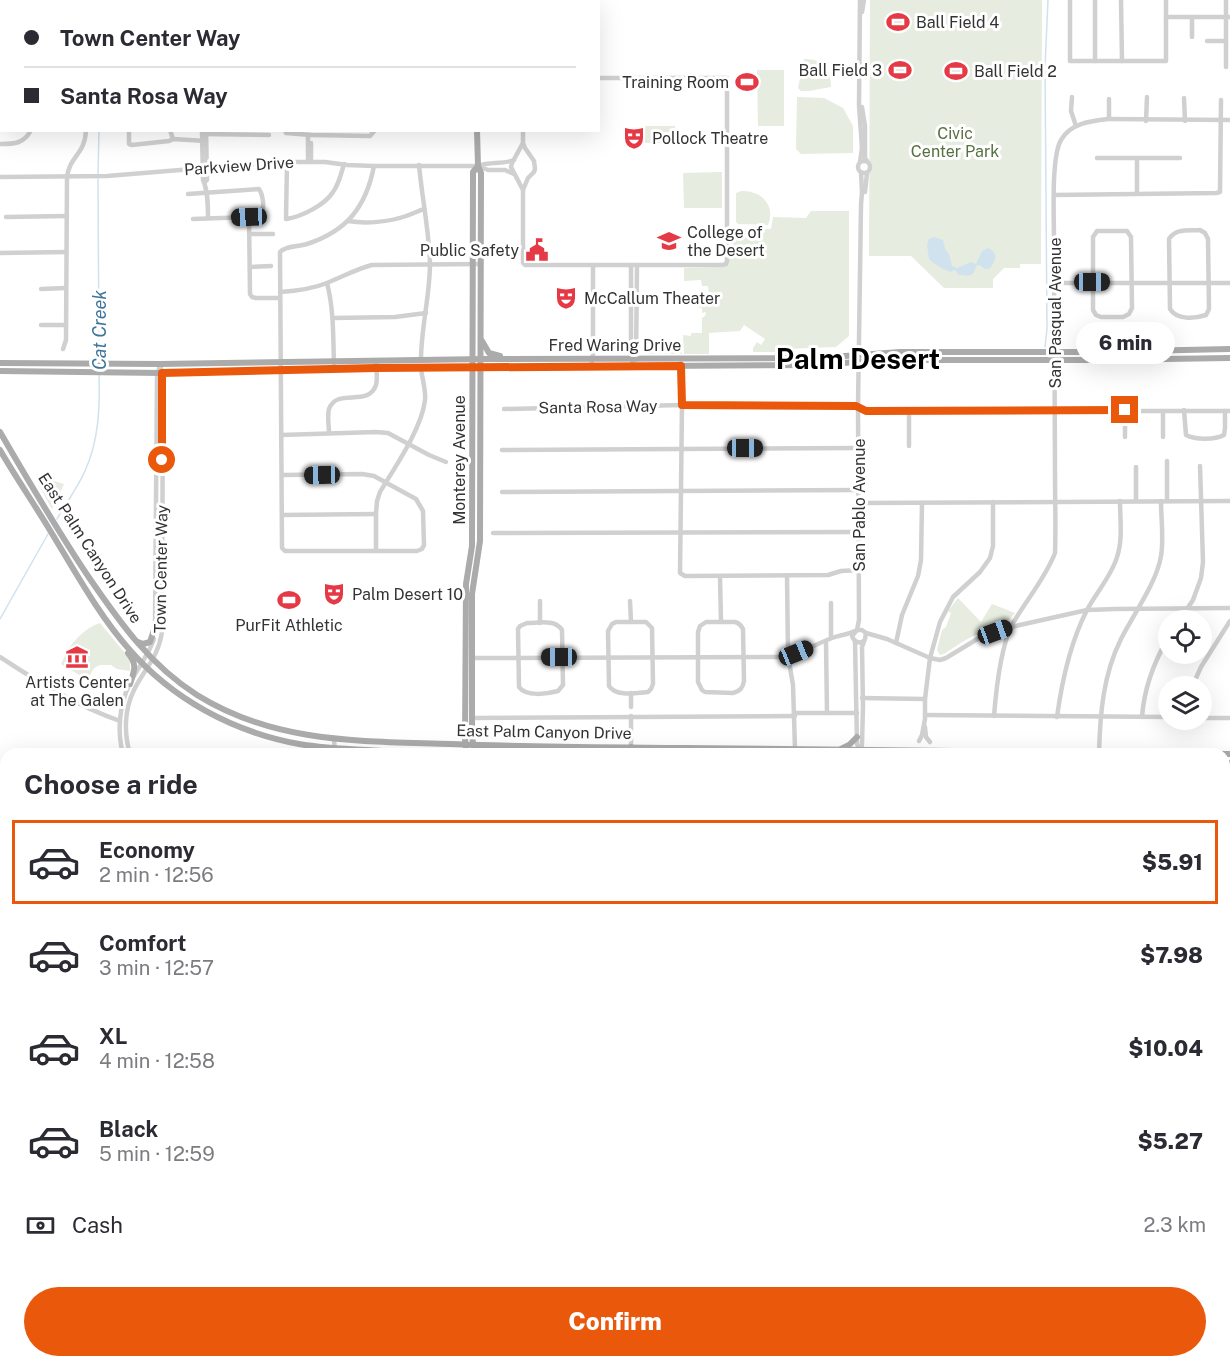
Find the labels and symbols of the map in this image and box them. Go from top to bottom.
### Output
sports icon: Ball Field 4 [885,9,911,35]
place label: Ball Field 4 [916,13,999,32]
sports icon: Ball Field 3 [887,57,913,83]
sports icon: Ball Field 2 [943,58,969,84]
place label: Ball Field 3 [799,61,882,80]
place label: Ball Field 2 [974,62,1057,81]
sports icon: Training Room [734,69,760,95]
place label: Training Room [622,73,729,92]
park label: Civic Center Park [911,124,999,161]
theatre icon: Pollock Theatre [621,125,647,151]
place label: Pollock Theatre [652,129,768,148]
street label: Parkview Drive [184,153,294,179]
car [231,207,267,227]
place label: College of the Desert [687,223,765,260]
school or university icon: College of the Desert [656,228,682,254]
public building icon: Public Safety [524,237,550,263]
street label: San Pasqual Avenue [1046,238,1065,388]
place label: Public Safety [420,241,519,260]
car [1074,273,1110,291]
theatre icon: McCallum Theater [553,285,579,311]
place label: McCallum Theater [584,289,720,308]
water label: Cat Creek [89,290,110,370]
callout: 6 min [1076,323,1174,365]
street label: Fred Waring Drive [549,336,681,355]
district label: Palm Desert [776,342,940,375]
street label: Monterey Avenue [450,395,469,525]
street label: Santa Rosa Way [538,396,658,418]
route end [1111,396,1138,423]
street label: San Pablo Avenue [850,438,869,572]
car [727,439,763,457]
route start [148,446,175,473]
car [304,466,340,484]
street label: East Palm Canyon Drive [34,469,146,627]
street label: Town Center Way [150,504,172,633]
theatre icon: Palm Desert 10 [321,581,347,607]
place label: Palm Desert 10 [352,585,463,604]
sports icon: PurFit Athletic [276,587,302,613]
place label: PurFit Athletic [235,616,343,635]
car [975,617,1015,647]
car [776,638,816,668]
museum icon: Artists Center at The Galen [64,644,90,670]
car [541,648,577,666]
place label: Artists Center at The Galen [25,673,129,710]
street label: East Palm Canyon Drive [456,721,632,743]

